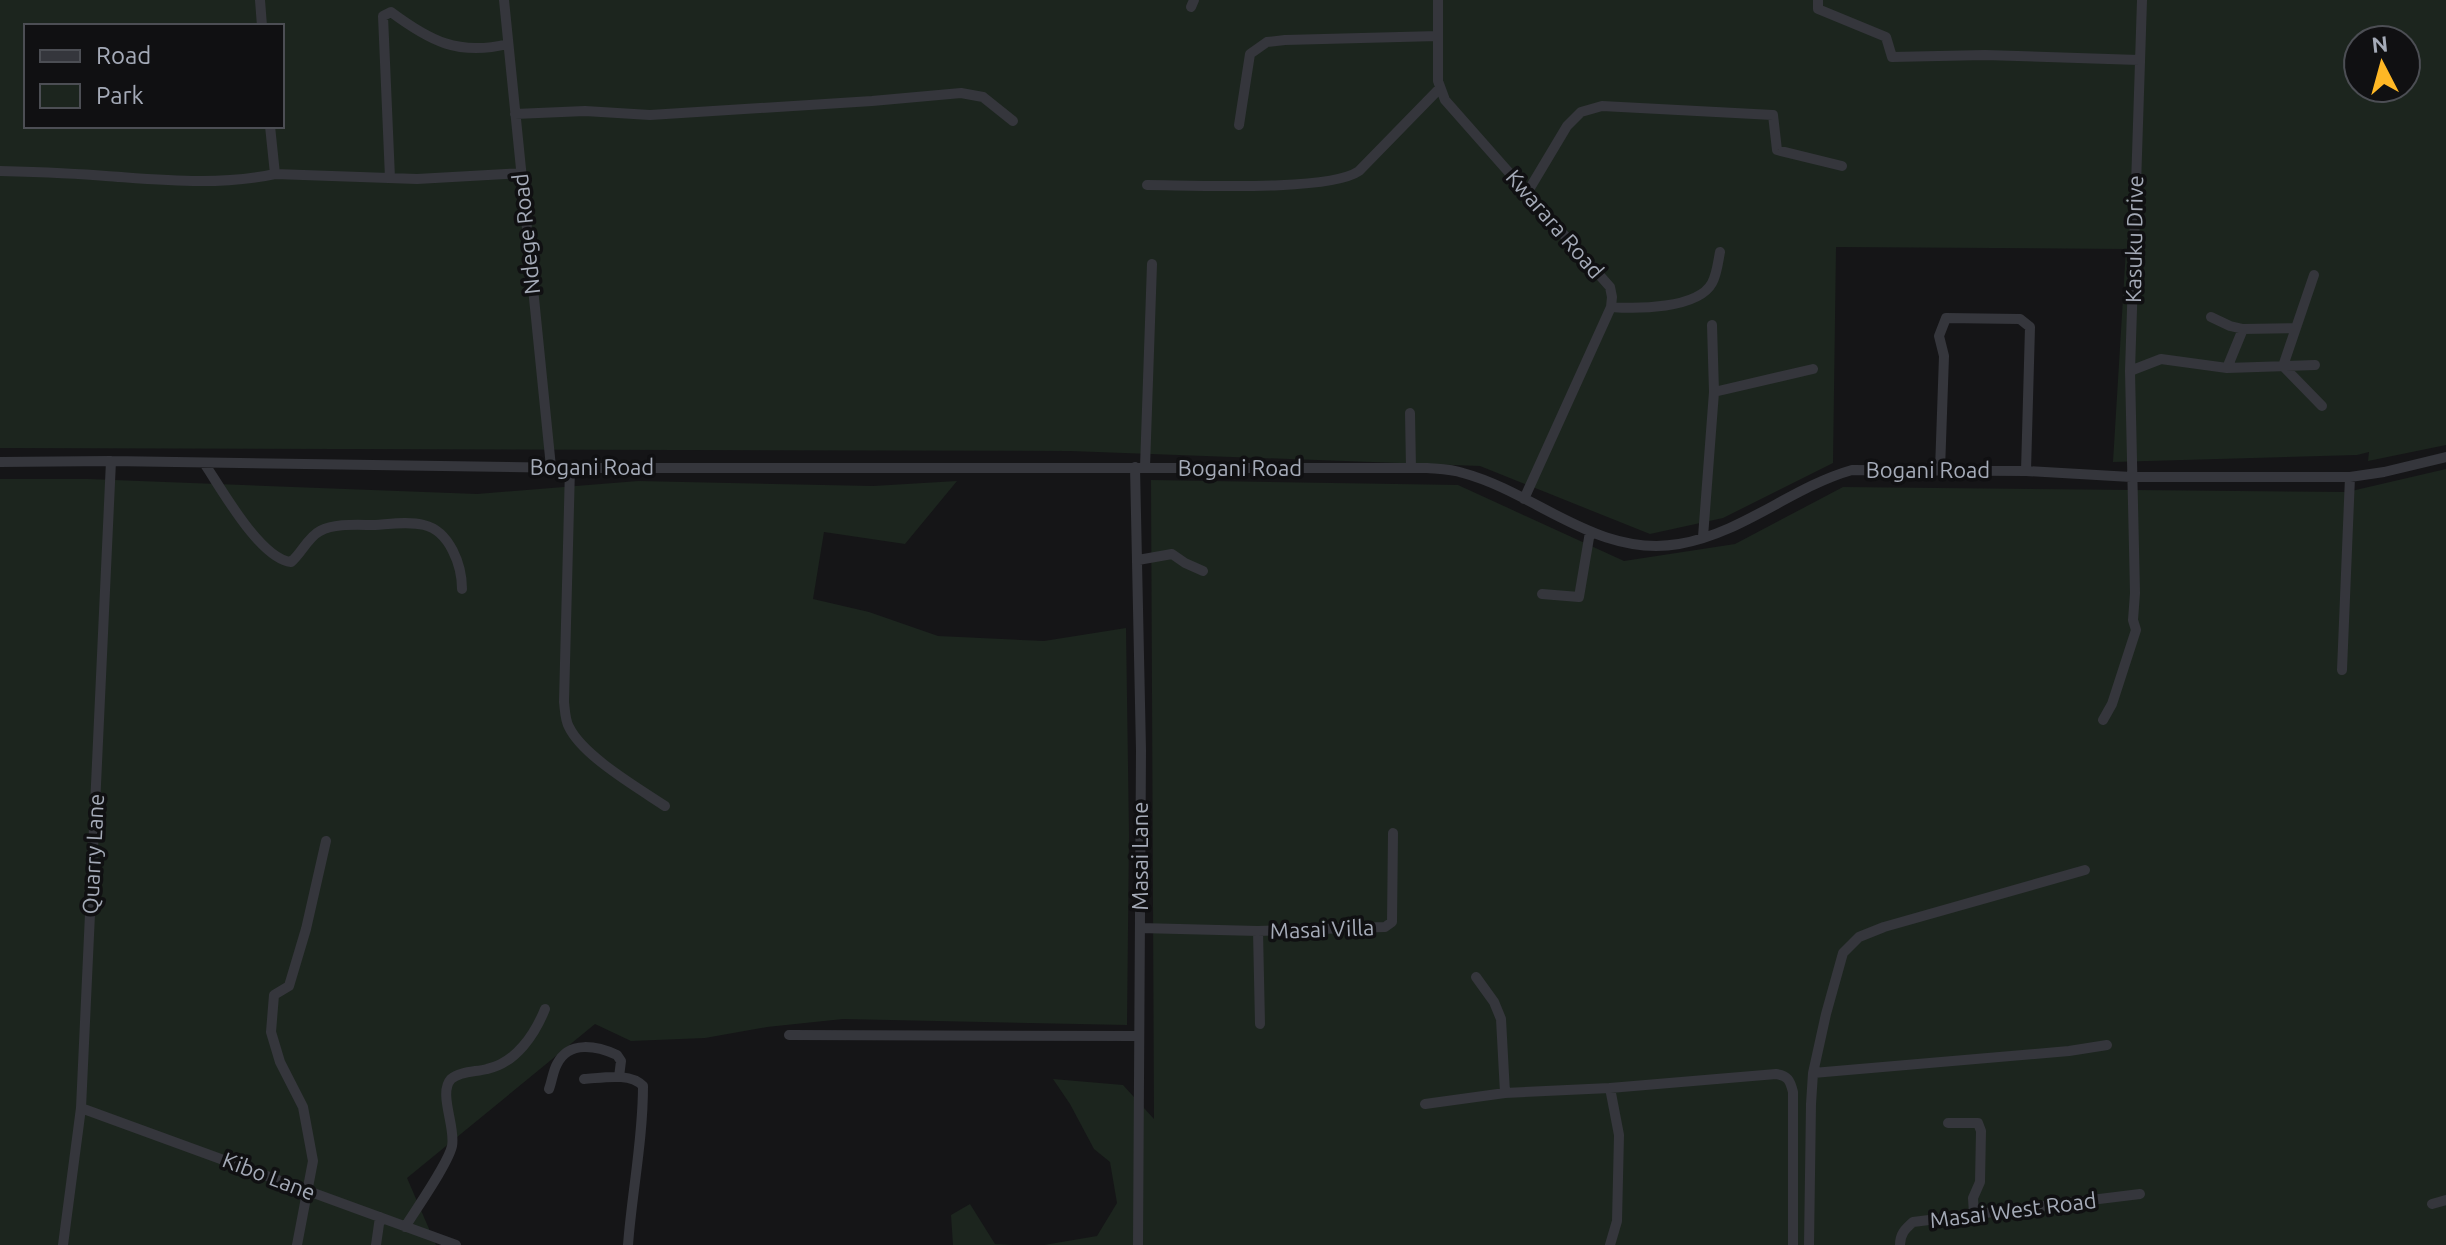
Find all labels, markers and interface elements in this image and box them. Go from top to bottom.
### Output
legend [24,24,284,128]
north arrow [2342,24,2422,104]
text: N [2370,30,2389,57]
text: Road [96,42,151,69]
text: Park [96,82,144,109]
street label: Kwarara Road [1501,164,1609,283]
street label: Ndege Road [507,172,544,296]
street label: Kasuku Drive [2120,175,2147,303]
street label: Bogani Road [530,454,654,479]
street label: Bogani Road [1178,455,1302,480]
street label: Bogani Road [1866,457,1990,482]
street label: Quarry Lane [77,793,108,915]
street label: Masai Lane [1127,802,1152,910]
street label: Masai Villa [1269,914,1375,943]
street label: Kibo Lane [219,1146,319,1205]
street label: Masai West Road [1928,1187,2098,1232]

